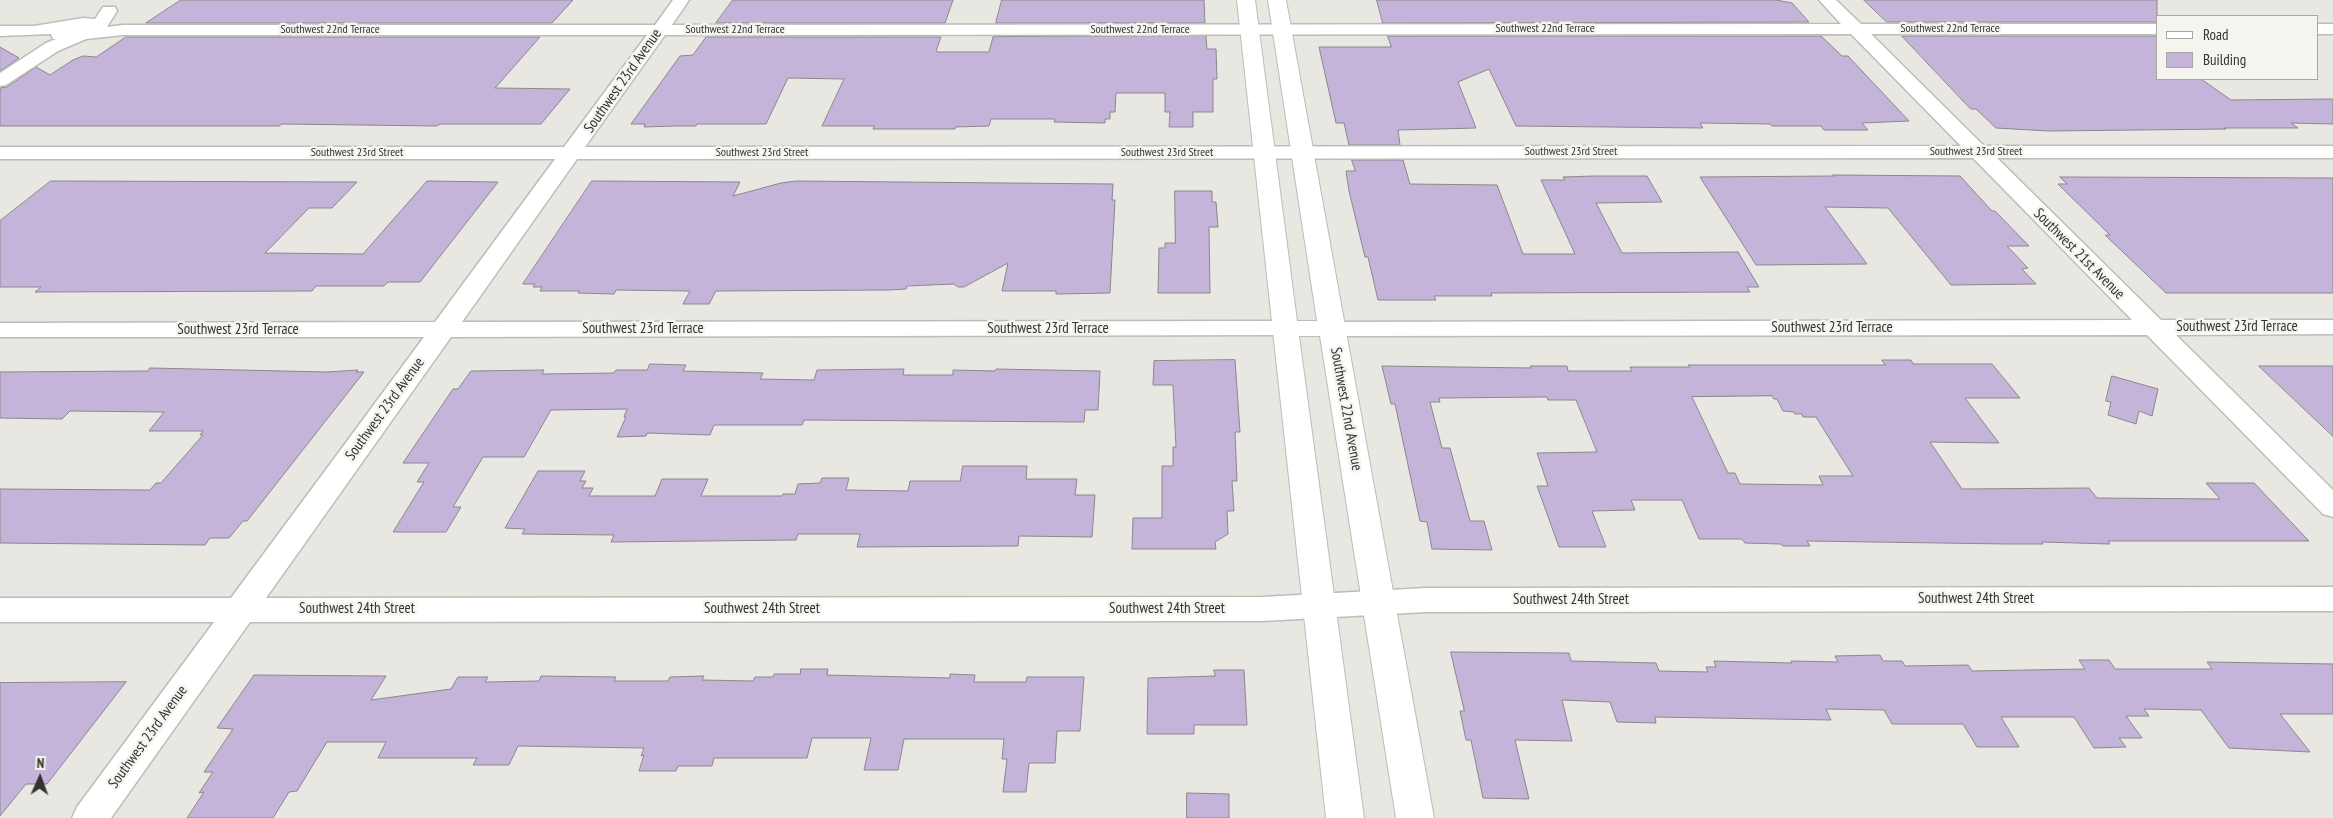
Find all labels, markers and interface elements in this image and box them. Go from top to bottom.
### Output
legend [2156,15,2318,80]
street label: Southwest 22nd Terrace [1495,22,1595,36]
street label: Southwest 22nd Terrace [1900,22,2000,36]
street label: Southwest 22nd Terrace [280,23,380,37]
street label: Southwest 22nd Terrace [685,23,785,37]
street label: Southwest 22nd Terrace [1090,23,1190,37]
text: Road [2203,25,2229,44]
street label: Southwest 23rd Avenue [580,26,666,136]
text: Building [2203,50,2246,69]
street label: Southwest 23rd Street [1525,145,1617,159]
street label: Southwest 23rd Street [1930,145,2022,159]
street label: Southwest 23rd Street [311,146,403,160]
street label: Southwest 23rd Street [716,146,808,160]
street label: Southwest 23rd Street [1121,146,1213,160]
street label: Southwest 21st Avenue [2030,205,2128,303]
street label: Southwest 23rd Terrace [2176,318,2298,336]
street label: Southwest 23rd Terrace [1771,319,1893,337]
street label: Southwest 23rd Terrace [582,320,704,338]
street label: Southwest 23rd Terrace [987,320,1109,338]
street label: Southwest 23rd Terrace [177,321,299,339]
street label: Southwest 22nd Avenue [1326,346,1366,472]
street label: Southwest 23rd Avenue [342,354,428,464]
street label: Southwest 24th Street [1918,590,2034,608]
street label: Southwest 24th Street [1513,591,1629,609]
street label: Southwest 24th Street [299,600,415,618]
street label: Southwest 24th Street [704,600,820,618]
street label: Southwest 24th Street [1109,600,1225,618]
street label: Southwest 23rd Avenue [105,682,191,792]
north arrow [15,753,65,803]
text: N [36,754,45,772]

